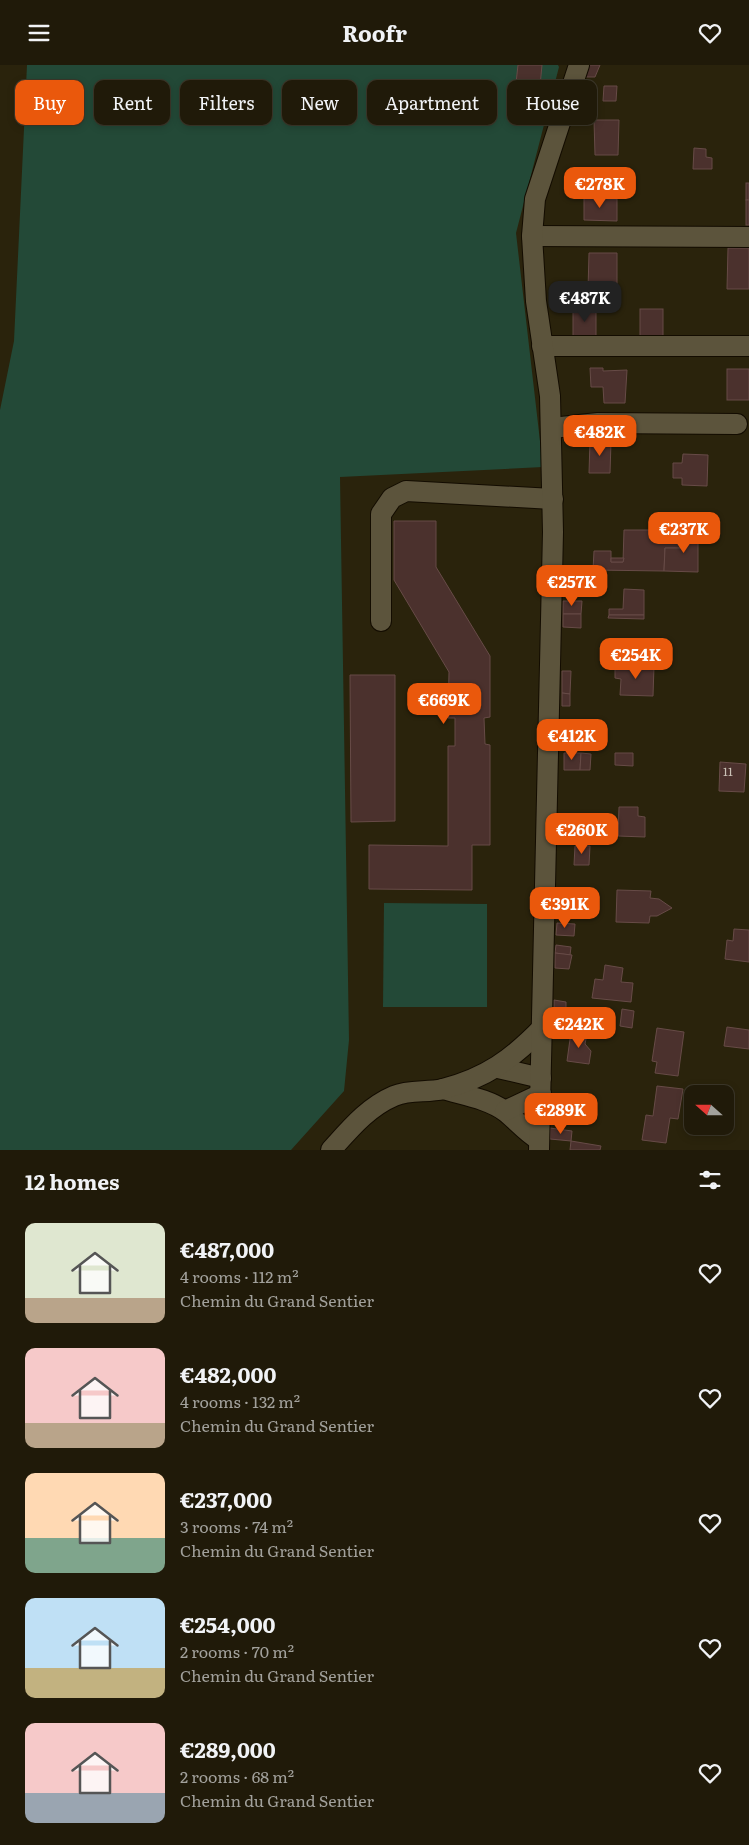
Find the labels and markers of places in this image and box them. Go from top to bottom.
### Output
pin: €278K [565,167,635,209]
pin: €487K [550,281,620,323]
pin: €482K [565,415,635,457]
pin: €237K [649,511,719,554]
pin: €257K [537,565,607,607]
pin: €254K [601,637,671,680]
pin: €669K [409,683,479,725]
pin: €412K [537,719,607,761]
pin: €260K [547,813,617,855]
pin: €391K [530,887,600,929]
pin: €242K [544,1007,614,1049]
pin: €289K [526,1093,596,1135]

